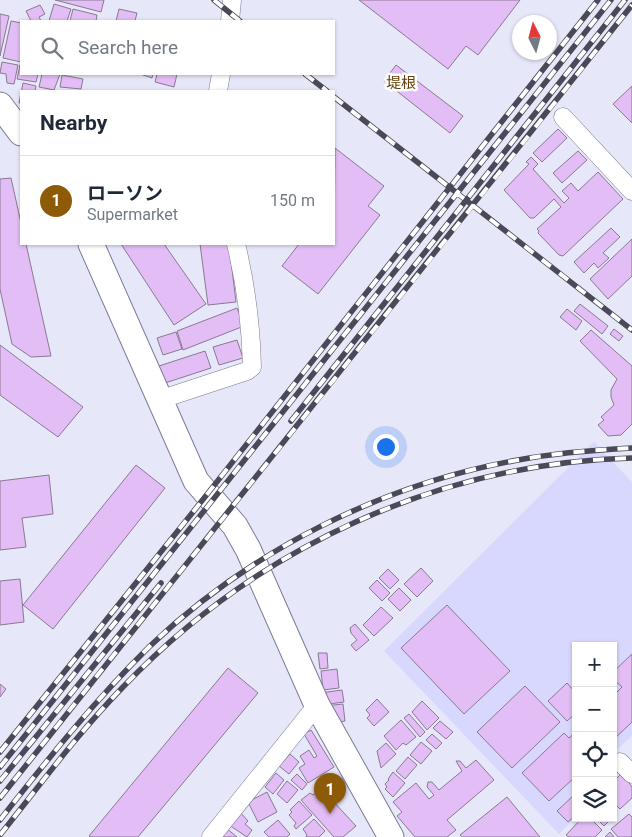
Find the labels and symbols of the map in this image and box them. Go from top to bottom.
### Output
north arrow [512,15,557,60]
district label: 堤根 [386,74,416,92]
your location [373,434,399,460]
pin: 1 [314,773,346,814]

